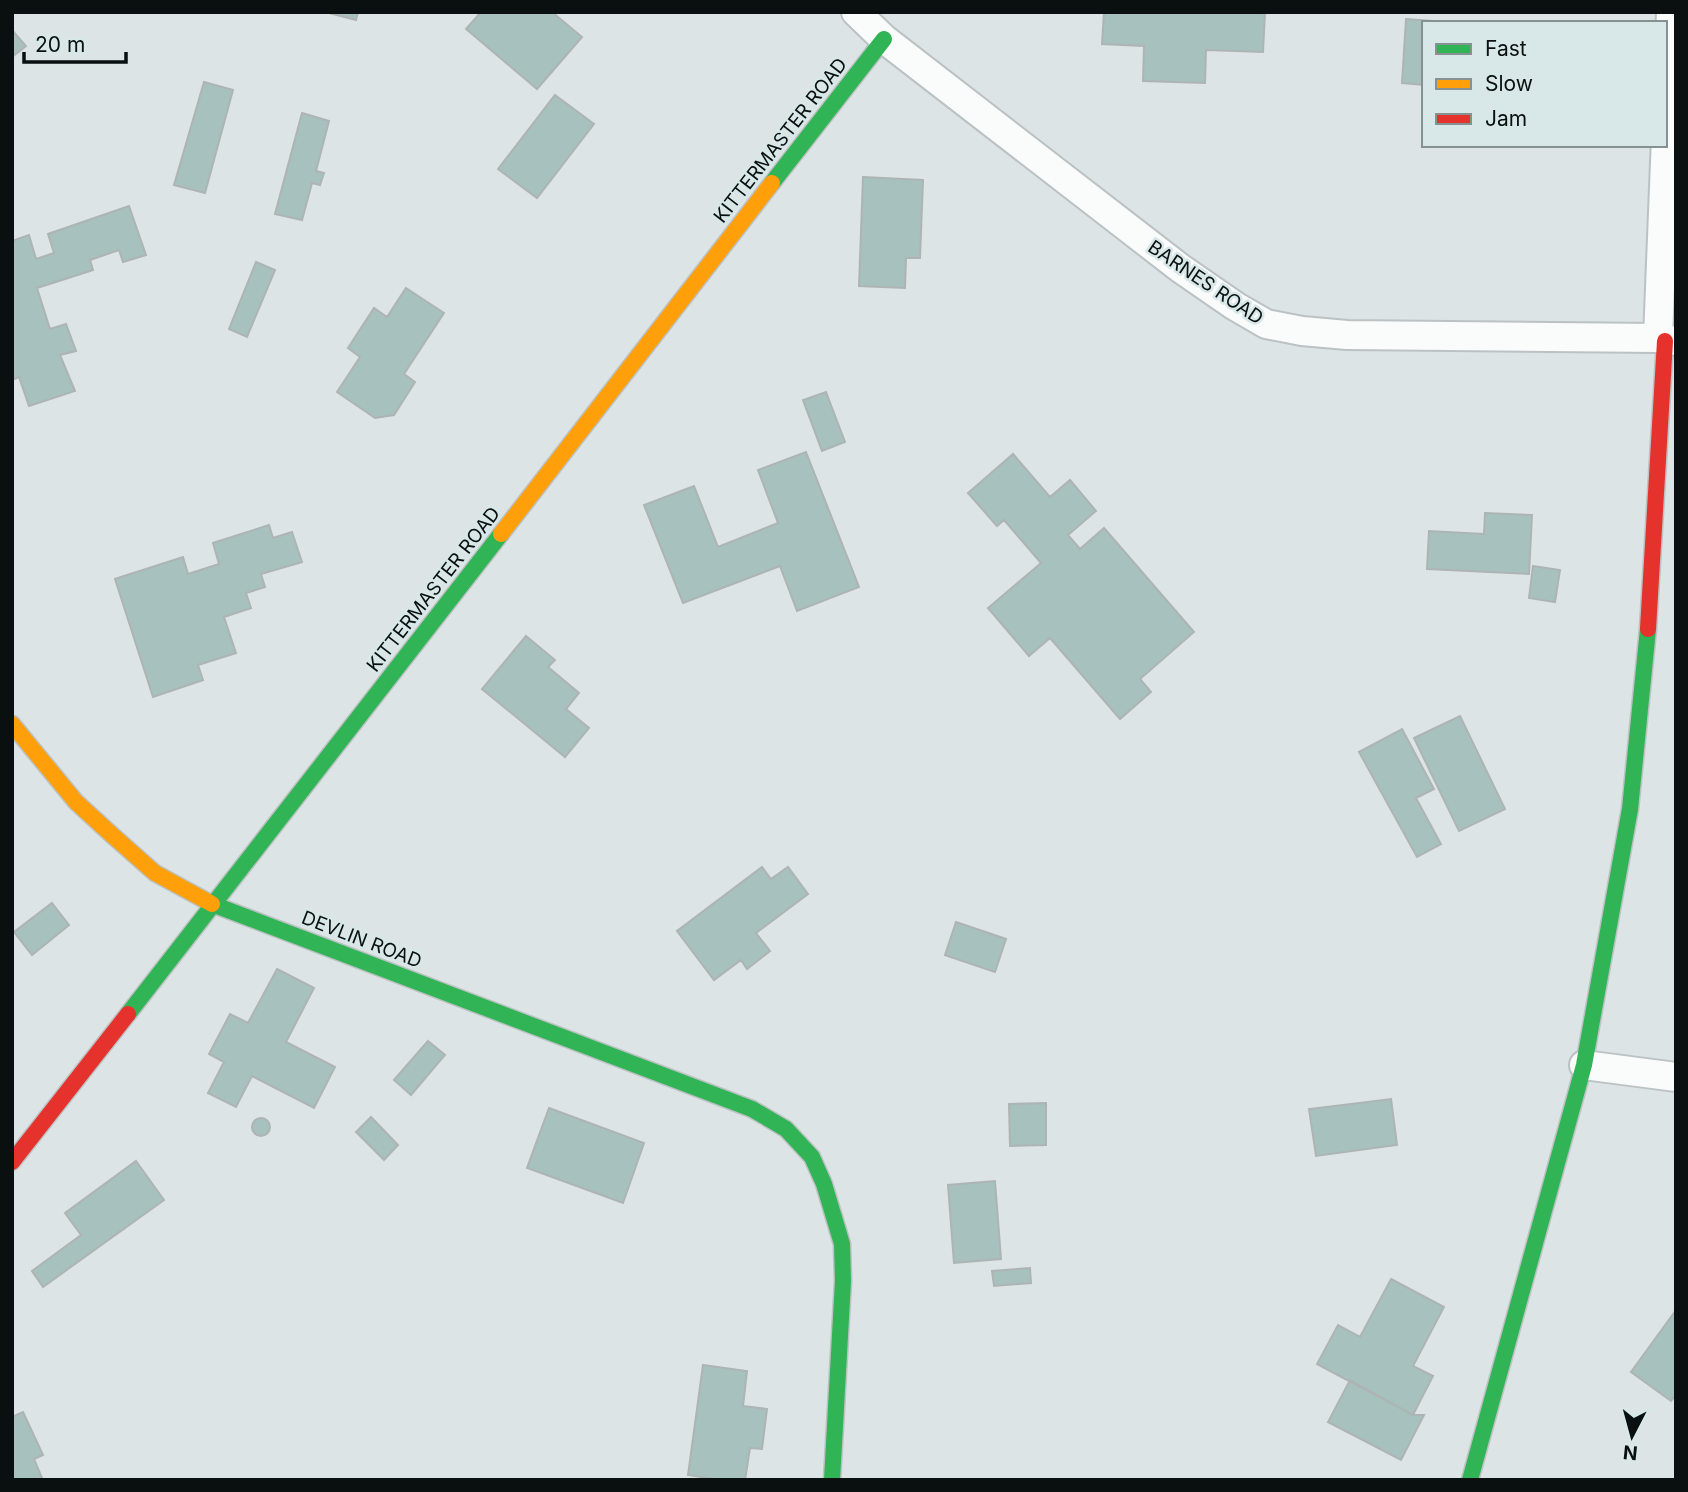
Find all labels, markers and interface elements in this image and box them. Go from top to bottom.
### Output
scale bar [24,21,126,65]
legend [1422,21,1667,147]
text: 20 m [35,32,85,57]
text: Fast [1485,36,1527,61]
street label: KITTERMASTER ROAD [709,53,852,227]
text: Slow [1485,71,1533,96]
text: Jam [1485,106,1527,131]
street label: BARNES ROAD [1144,235,1268,329]
street label: KITTERMASTER ROAD [362,502,505,676]
street label: DEVLIN ROAD [299,906,425,973]
north arrow [1597,1401,1667,1471]
text: N [1622,1440,1639,1465]

